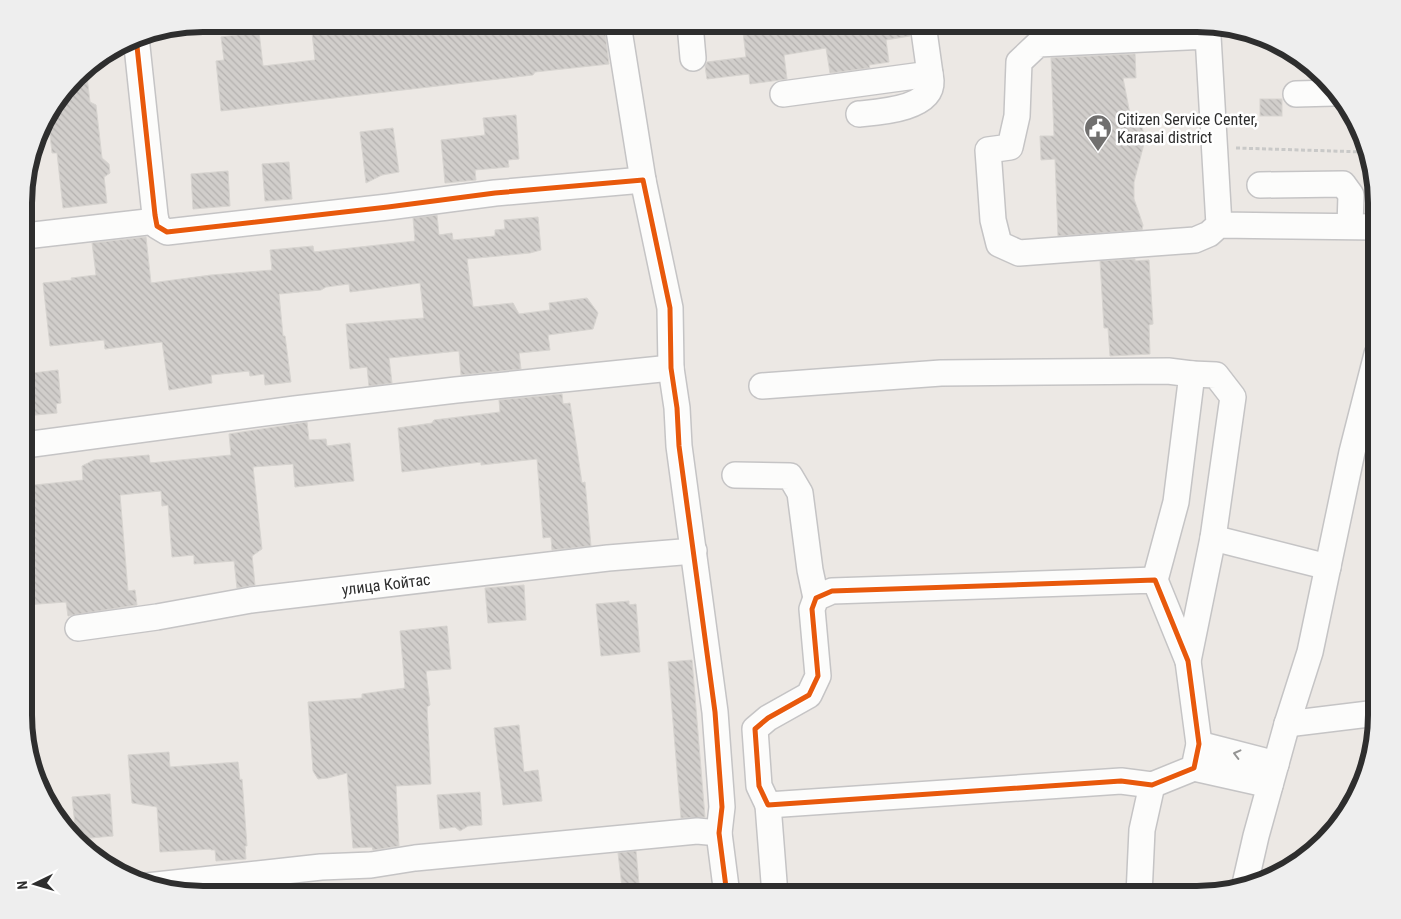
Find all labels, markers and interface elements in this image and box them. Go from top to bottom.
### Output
place label: Citizen Service Center, Karasai district [1117,110,1257,147]
public building icon: Citizen Service Center, Karasai district [1083,113,1113,152]
street label: улица Койтас [341,570,431,599]
one-way arrow [1233,749,1242,760]
north arrow [10,859,60,909]
text: N [14,880,30,890]

